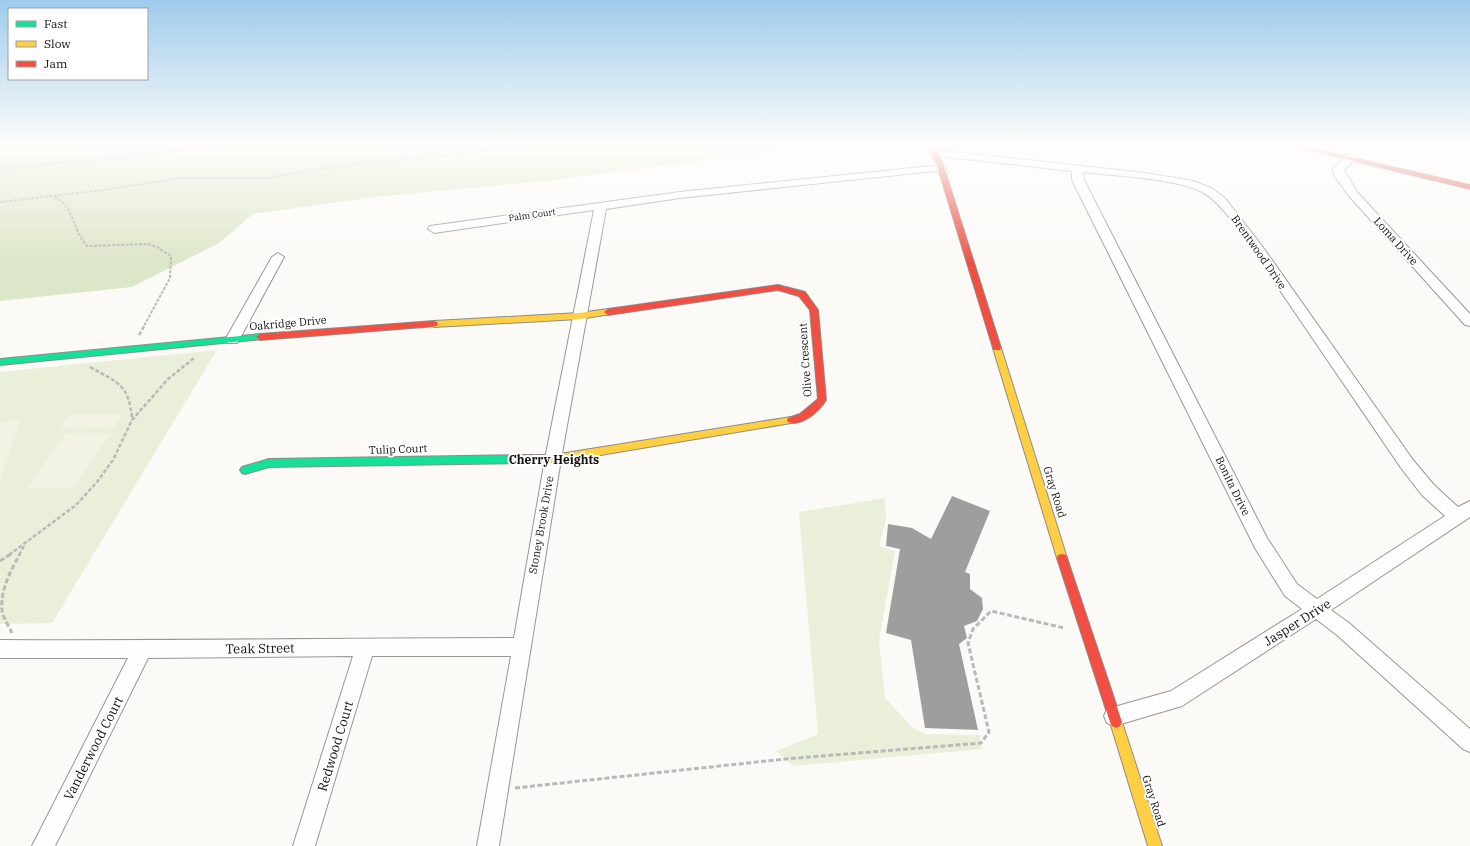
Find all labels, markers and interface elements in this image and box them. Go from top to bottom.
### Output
legend [8,8,148,80]
text: Fast [44,16,68,31]
text: Slow [44,36,71,51]
text: Jam [44,56,68,71]
street label: Palm Court [508,206,556,223]
street label: Brentwood Drive [1228,212,1290,292]
street label: Loma Drive [1371,214,1421,268]
street label: Oakridge Drive [249,313,327,333]
street label: Olive Crescent [795,322,815,398]
street label: Tulip Court [368,441,428,457]
district label: Cherry Heights [509,452,599,467]
street label: Bonita Drive [1213,454,1253,518]
street label: Gray Road [1041,464,1070,520]
street label: Stoney Brook Drive [525,475,557,575]
street label: Jasper Drive [1261,595,1334,650]
street label: Teak Street [225,639,295,658]
street label: Vanderwood Court [60,693,127,803]
street label: Redwood Court [314,699,357,793]
street label: Gray Road [1139,773,1169,829]

